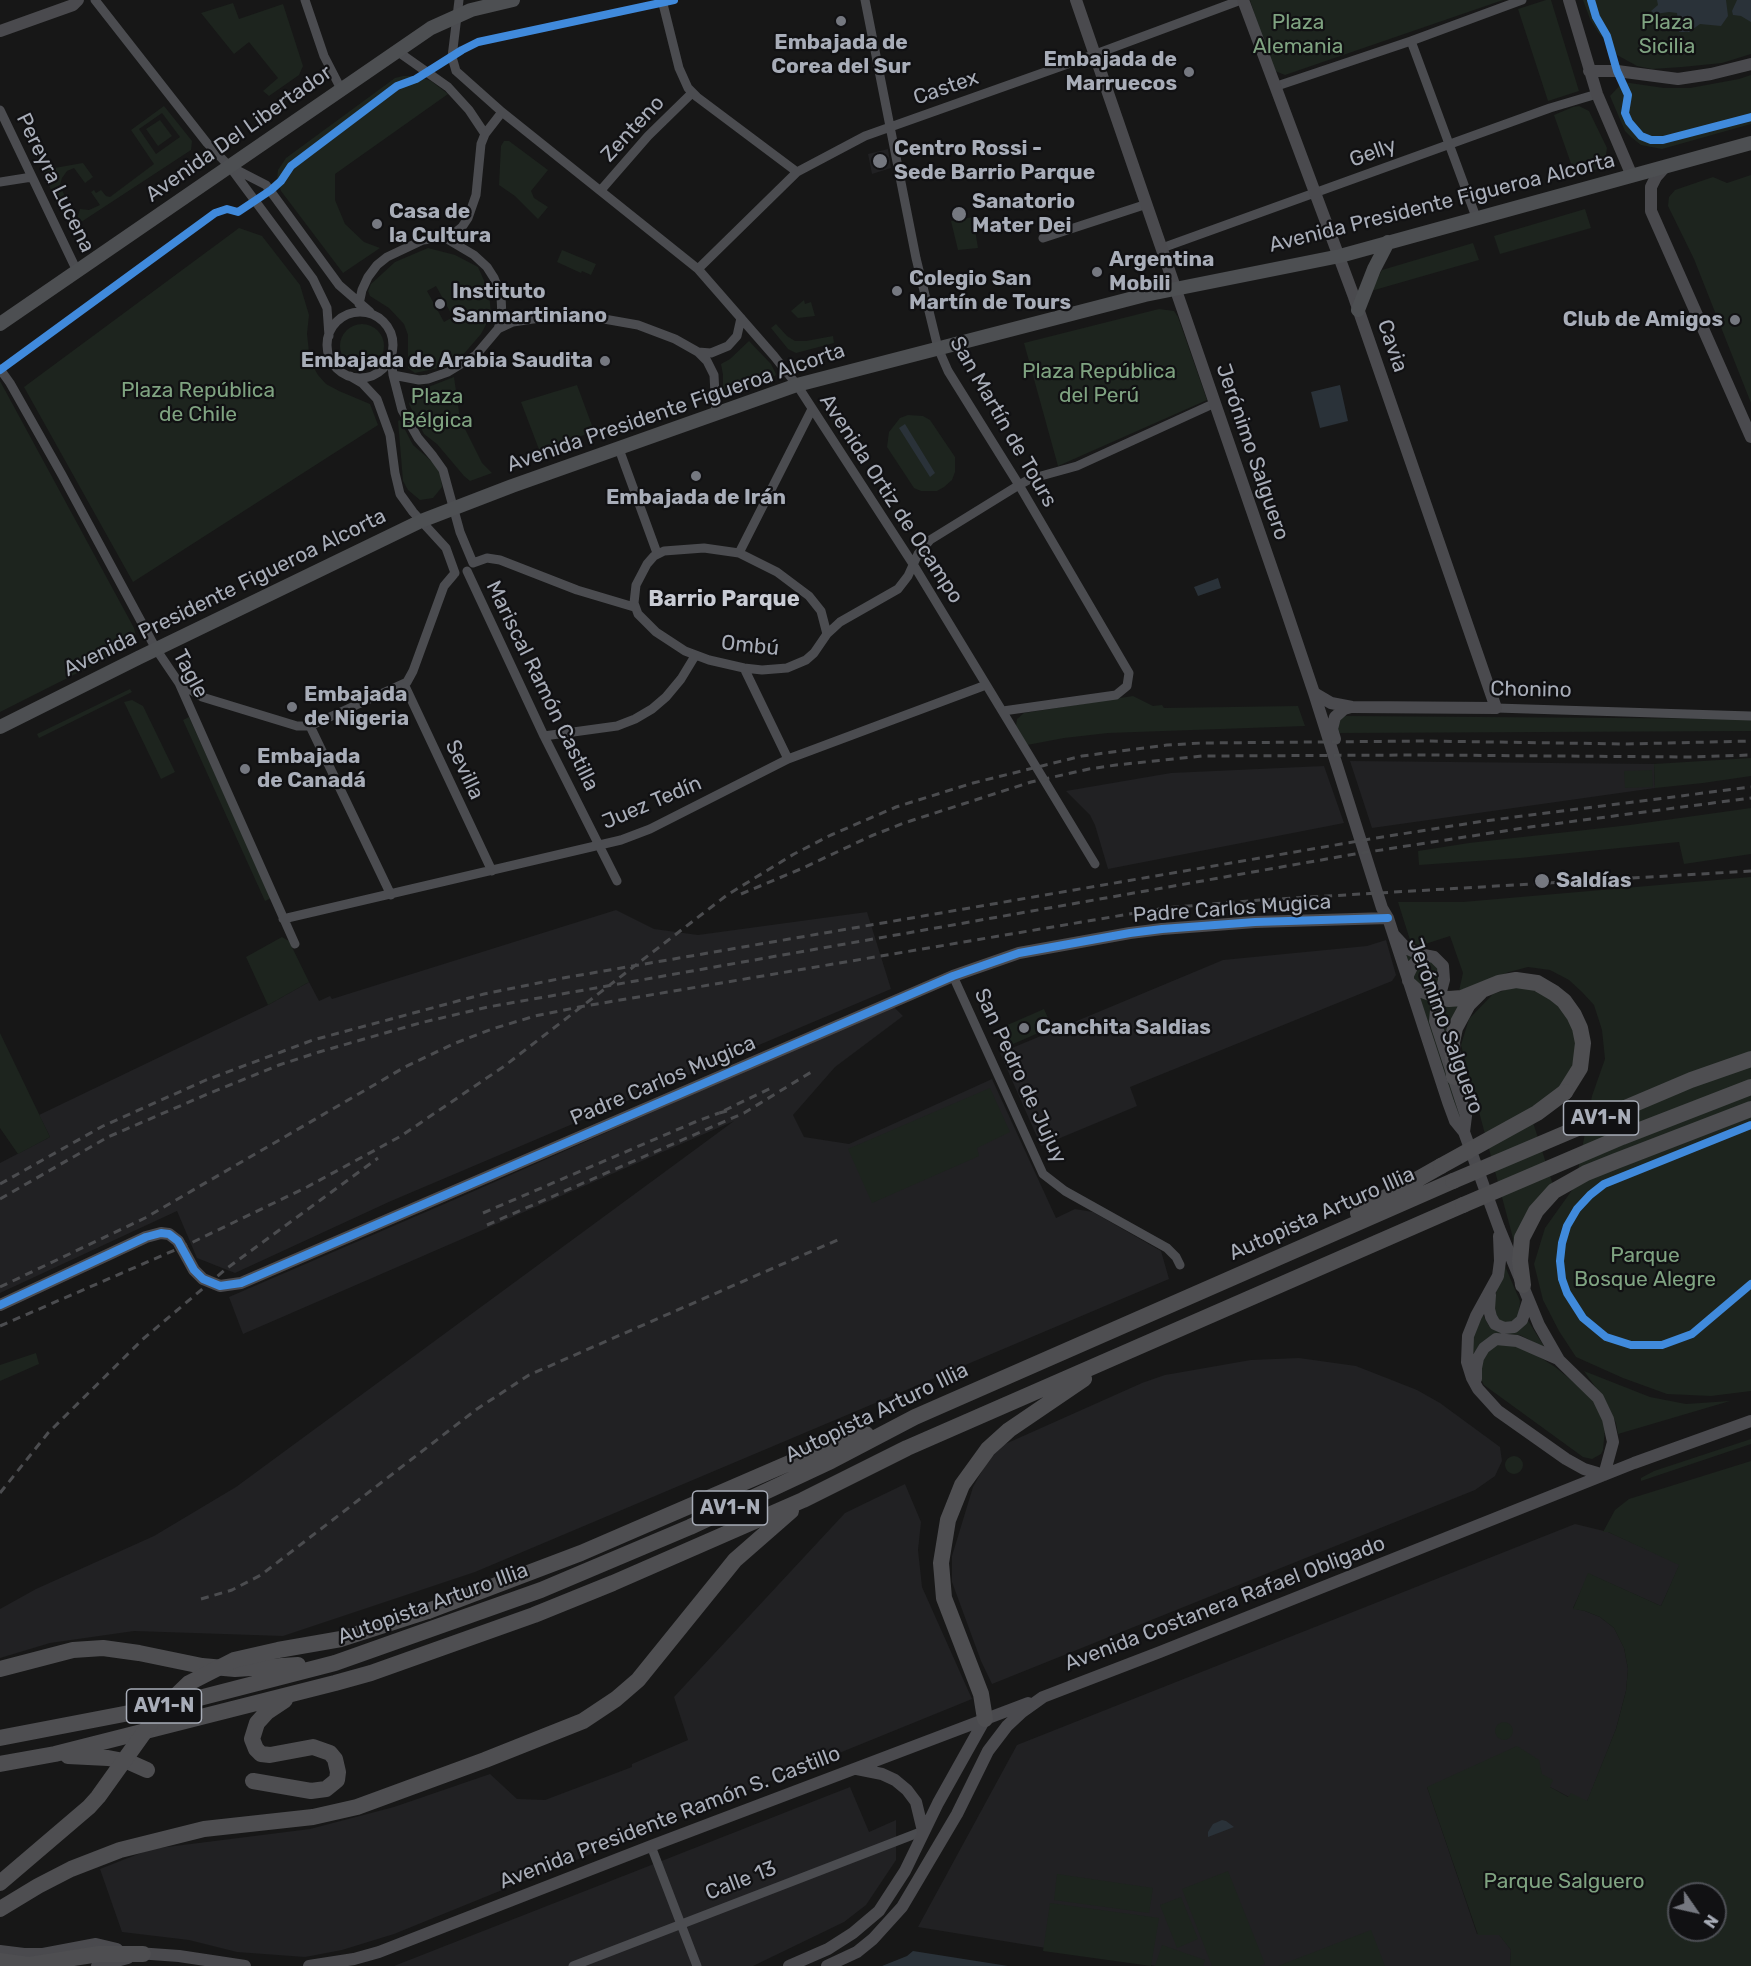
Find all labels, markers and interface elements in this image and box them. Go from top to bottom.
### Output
park label: Plaza Alemania [1253,10,1343,60]
park label: Plaza Sicilia [1639,10,1695,60]
marker: Embajada de Corea del Sur [834,14,848,28]
place label: Embajada de Corea del Sur [771,30,911,80]
place label: Embajada de Marruecos [1043,47,1177,97]
street label: Avenida Del Libertador [141,60,337,208]
street label: Castex [910,65,982,111]
marker: Embajada de Marruecos [1182,65,1196,79]
street label: Zenteno [596,91,670,167]
street label: Pereyra Lucena [10,109,100,257]
street label: Gelly [1346,133,1400,173]
place label: Centro Rossi - Sede Barrio Parque [894,136,1095,186]
street label: Avenida Presidente Figueroa Alcorta [1266,148,1618,258]
marker: Centro Rossi - Sede Barrio Parque [871,152,889,170]
place label: Sanatorio Mater Dei [972,189,1075,239]
place label: Casa de la Cultura [389,199,491,249]
marker: Sanatorio Mater Dei [950,205,968,223]
marker: Casa de la Cultura [370,217,384,231]
place label: Argentina Mobili [1109,247,1214,297]
marker: Argentina Mobili [1090,265,1104,279]
place label: Colegio San Martín de Tours [909,266,1071,316]
place label: Instituto Sanmartiniano [452,279,607,329]
marker: Colegio San Martín de Tours [890,284,904,298]
marker: Instituto Sanmartiniano [433,297,447,311]
place label: Club de Amigos [1563,307,1723,333]
marker: Club de Amigos [1728,313,1742,327]
street label: Cavia [1371,317,1413,375]
street label: San Martín de Tours [944,332,1062,512]
street label: Avenida Presidente Figueroa Alcorta [504,338,848,478]
place label: Embajada de Arabia Saudita [301,348,593,374]
marker: Embajada de Arabia Saudita [598,354,612,368]
park label: Plaza República del Perú [1022,359,1176,409]
street label: Jerónimo Salguero [1210,360,1294,544]
park label: Plaza República de Chile [121,378,275,428]
park label: Plaza Bélgica [401,384,473,434]
street label: Avenida Ortiz de Ocampo [814,389,968,609]
marker: Embajada de Irán [689,469,703,483]
place label: Embajada de Irán [606,485,786,511]
street label: Avenida Presidente Figueroa Alcorta [60,504,390,682]
street label: Mariscal Ramón Castilla [480,577,604,795]
district label: Barrio Parque [648,587,800,613]
street label: Ombú [720,630,780,662]
street label: Tagle [167,645,213,703]
street label: Chonino [1490,677,1572,703]
place label: Embajada de Nigeria [304,682,409,732]
marker: Embajada de Nigeria [285,700,299,714]
street label: Sevilla [439,736,489,804]
place label: Embajada de Canadá [257,744,366,794]
marker: Embajada de Canadá [238,762,252,776]
street label: Juez Tedín [598,771,706,835]
place label: Saldías [1556,868,1632,894]
marker: Saldías [1533,872,1551,890]
street label: Padre Carlos Mugica [1132,889,1332,929]
street label: Jerónimo Salguero [1402,935,1488,1117]
street label: San Pedro de Jujuy [968,985,1072,1167]
place label: Canchita Saldias [1036,1015,1211,1041]
marker: Canchita Saldias [1017,1021,1031,1035]
street label: Padre Carlos Mugica [567,1031,759,1131]
road number: AV1-N [1564,1101,1638,1135]
street label: Autopista Arturo Illia [1225,1162,1419,1266]
park label: Parque Bosque Alegre [1574,1243,1716,1293]
street label: Autopista Arturo Illia [781,1358,973,1468]
road number: AV1-N [692,1491,768,1525]
street label: Avenida Costanera Rafael Obligado [1061,1531,1389,1677]
street label: Autopista Arturo Illia [334,1558,532,1650]
road number: AV1-N [126,1689,201,1723]
street label: Avenida Presidente Ramón S. Castillo [496,1741,844,1895]
street label: Calle 13 [702,1856,780,1906]
park label: Parque Salguero [1483,1869,1645,1895]
north arrow [1667,1882,1727,1942]
text: N [1700,1911,1722,1931]

